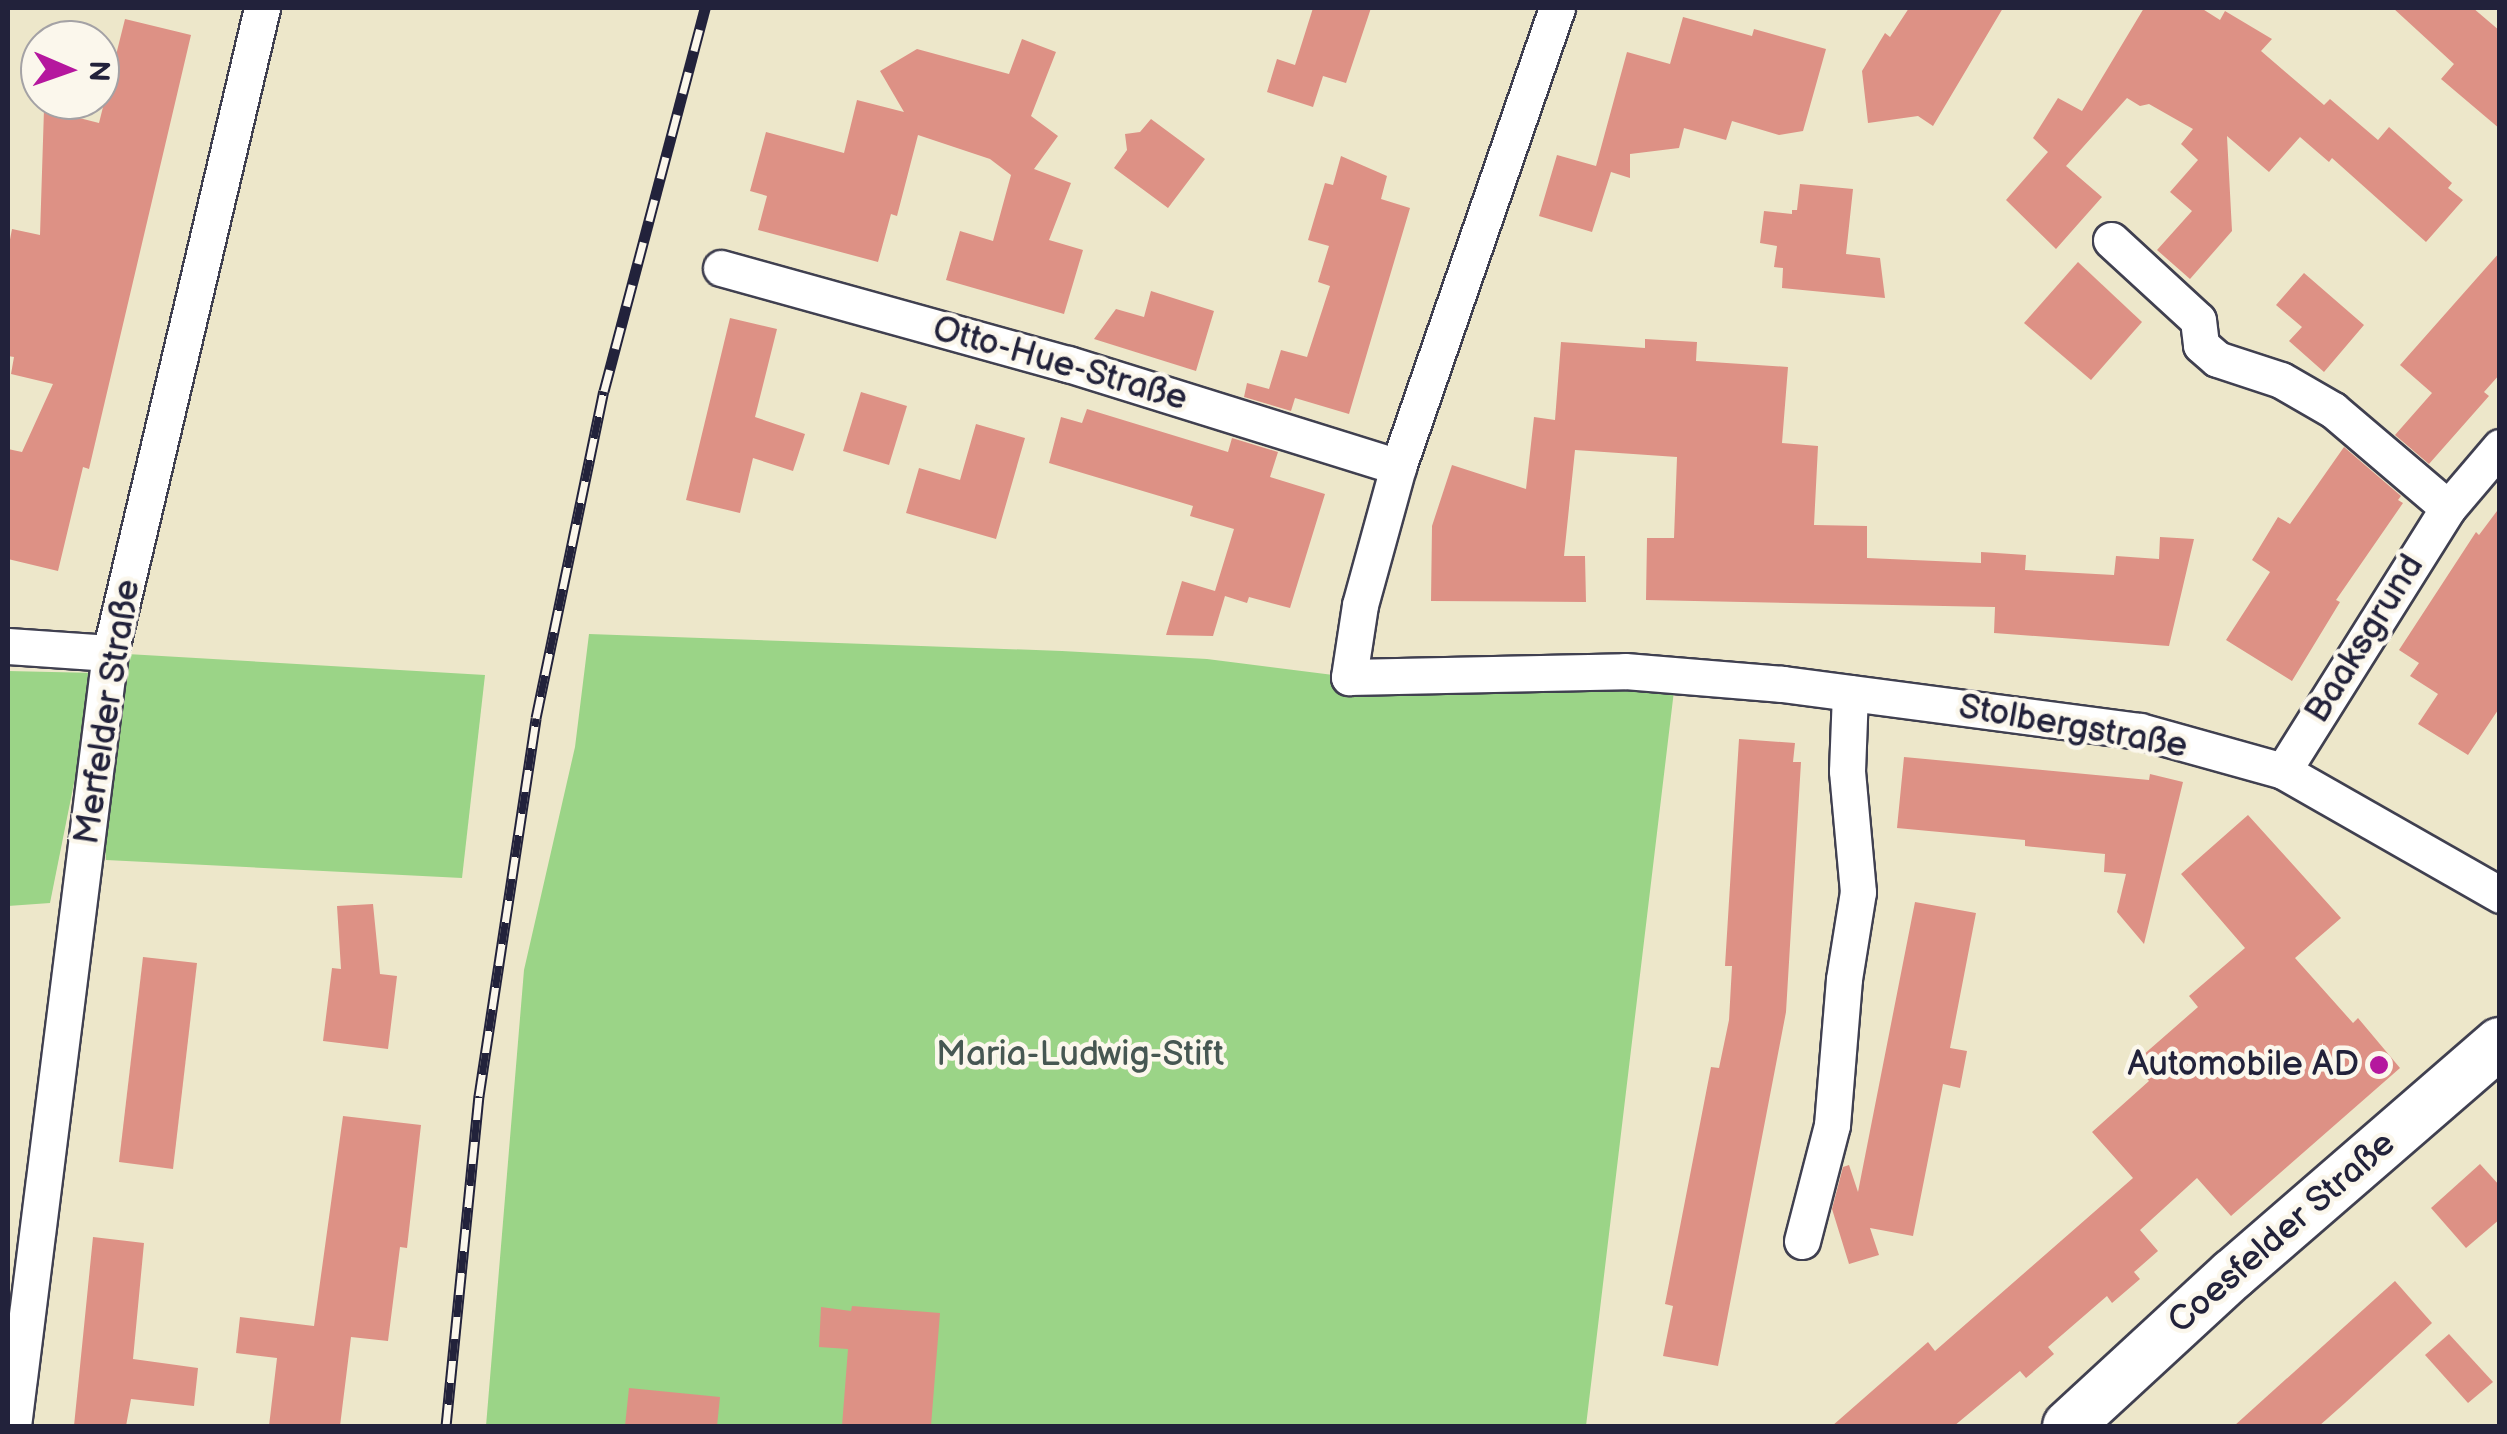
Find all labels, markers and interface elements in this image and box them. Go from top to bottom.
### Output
north arrow [20,20,120,120]
text: N [82,60,115,82]
street label: Otto-Hue-Straße [928,308,1192,420]
street label: Baaksgrund [2297,547,2433,731]
street label: Merfelder Straße [66,576,150,848]
street label: Stolbergstraße [1955,686,2191,768]
park label: Maria-Ludwig-Stift [936,1034,1224,1076]
place label: Automobile AD [2128,1044,2359,1086]
marker: Automobile AD [2368,1054,2390,1076]
street label: Coesfelder Straße [2160,1123,2404,1343]

